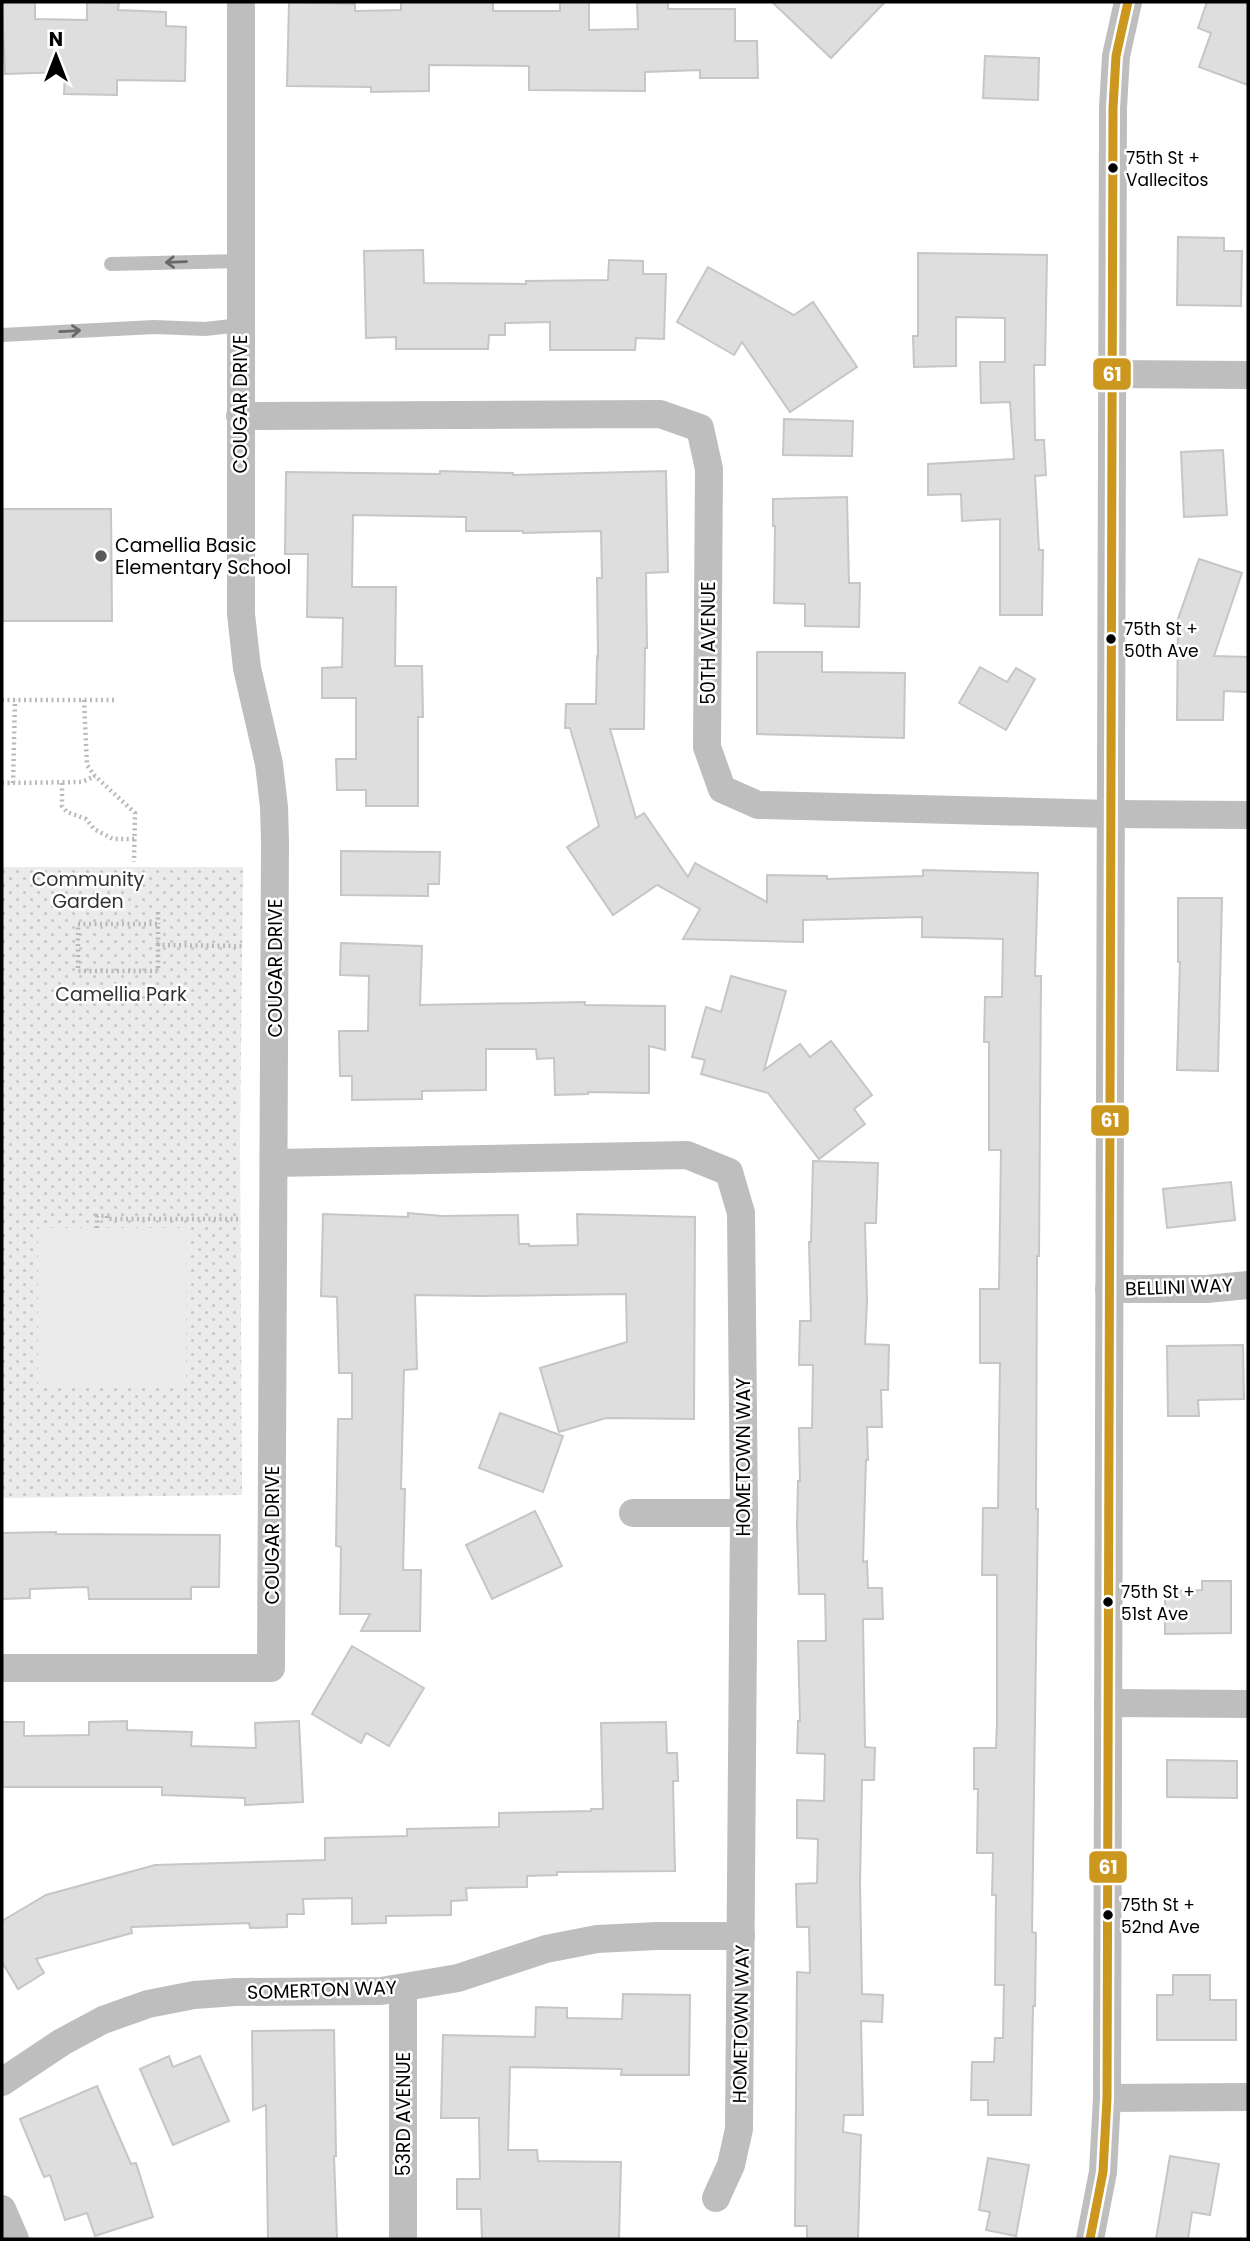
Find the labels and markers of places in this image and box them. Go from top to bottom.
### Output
place label: 75th St + Vallecitos [1126,146,1208,192]
marker: 75th St + Vallecitos [1106,161,1120,175]
place label: Camellia Basic Elementary School [115,532,291,581]
marker: Camellia Basic Elementary School [93,548,109,564]
place label: 75th St + 50th Ave [1124,617,1199,663]
marker: 75th St + 50th Ave [1104,632,1118,646]
place label: 75th St + 51st Ave [1121,1580,1195,1626]
marker: 75th St + 51st Ave [1101,1595,1115,1609]
place label: 75th St + 52nd Ave [1121,1893,1200,1939]
marker: 75th St + 52nd Ave [1101,1908,1115,1922]

